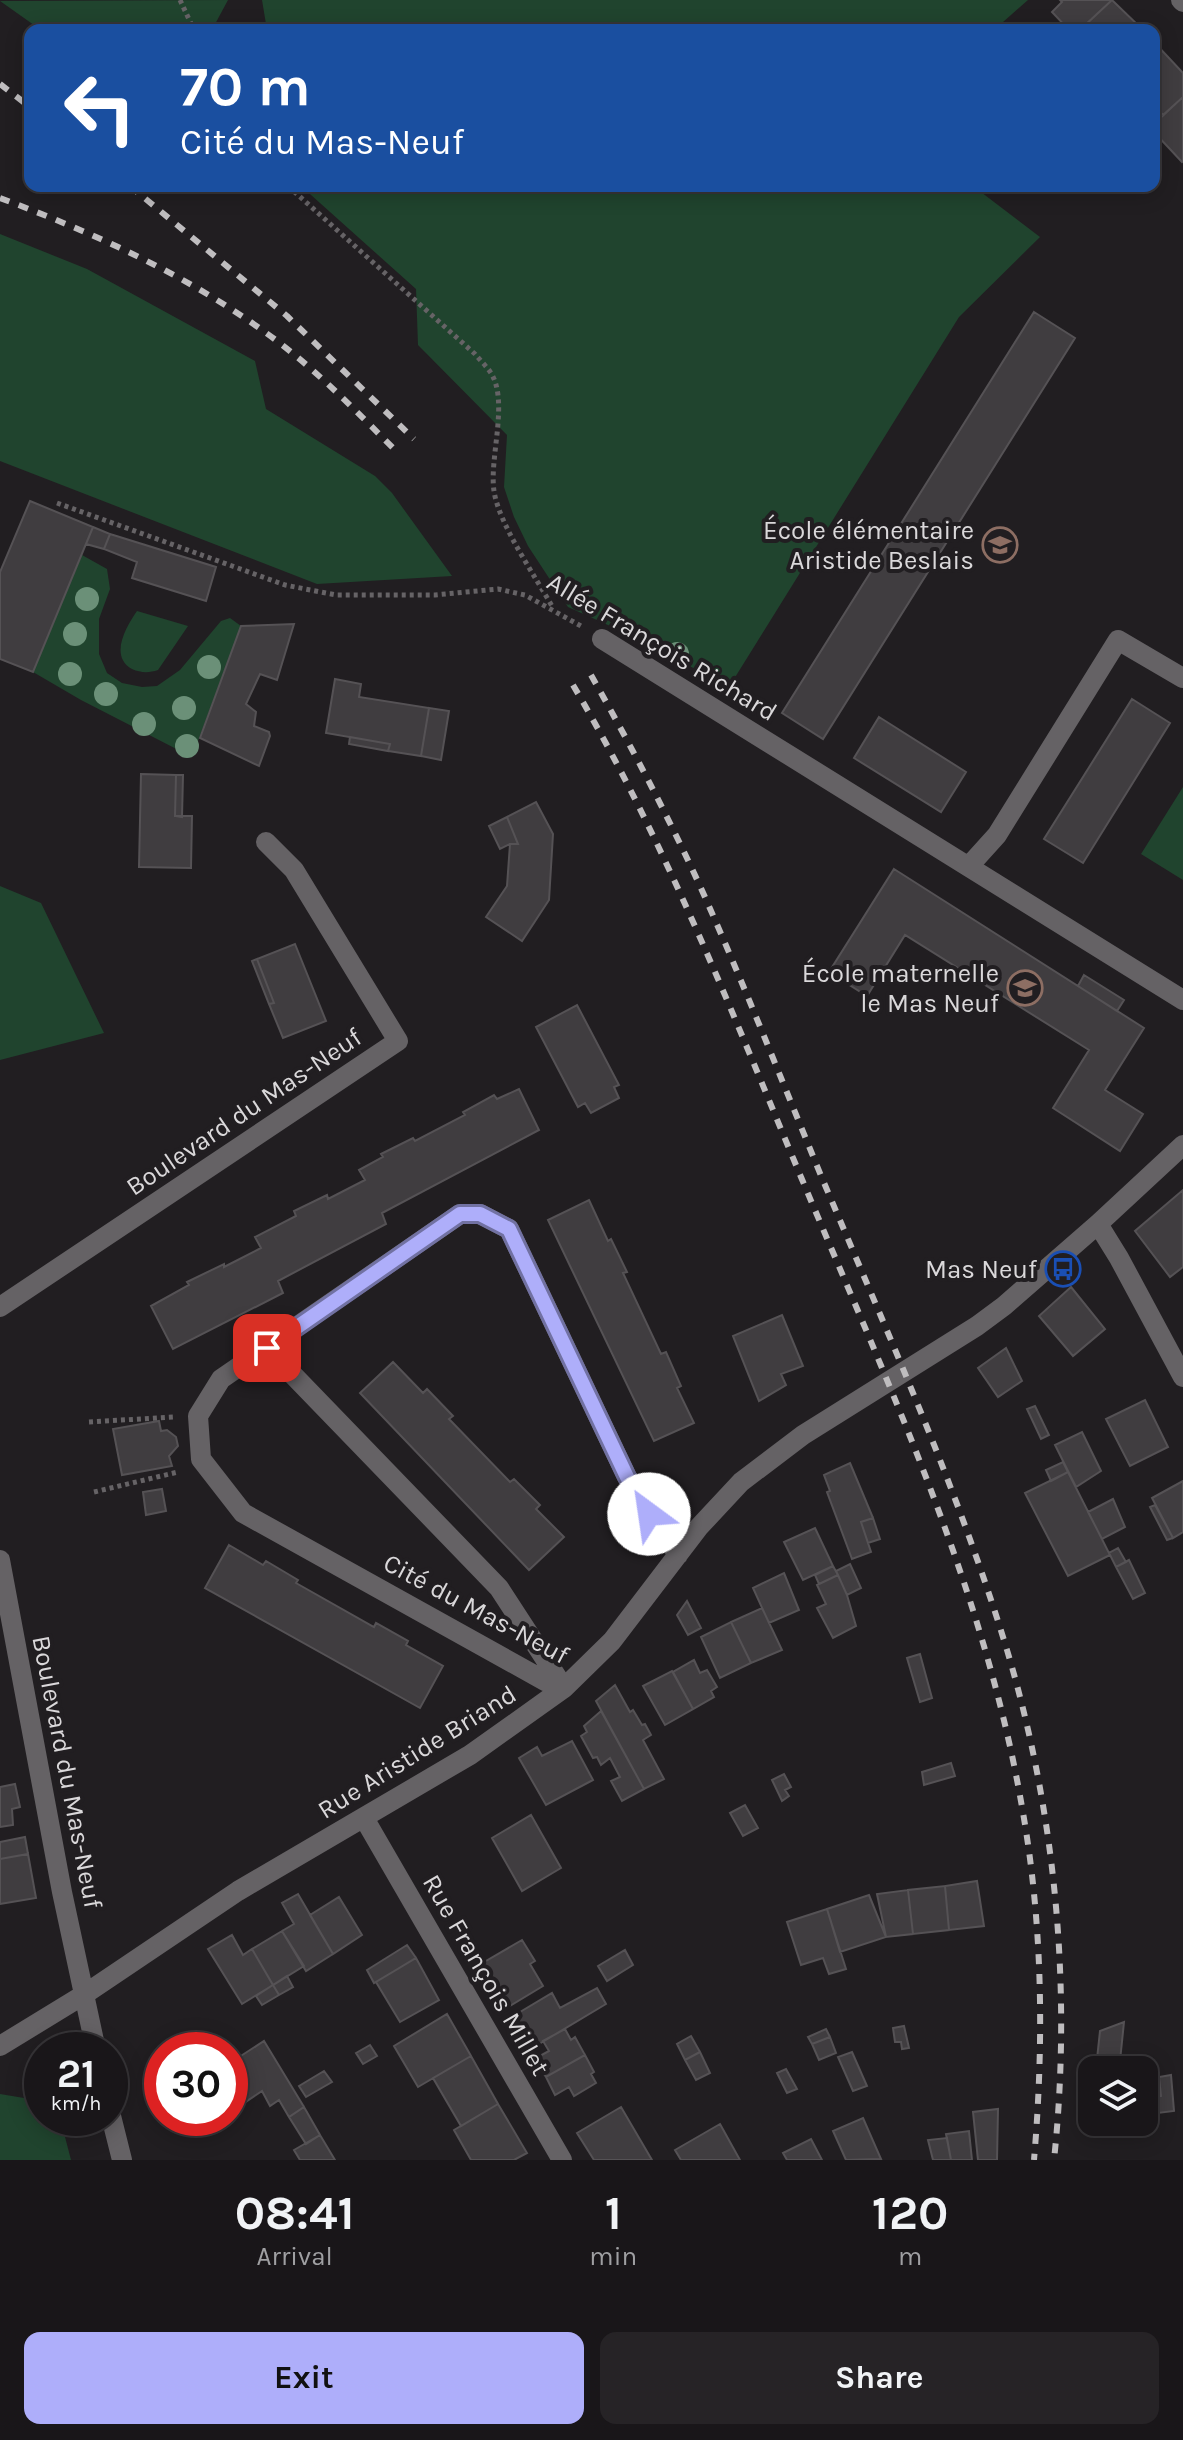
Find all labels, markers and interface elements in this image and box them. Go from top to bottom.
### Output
text: 70 m [180,54,311,119]
icon: left [48,56,152,160]
text: Cité du Mas-Neuf [180,121,464,163]
place label: École élémentaire Aristide Beslais [763,514,974,576]
school or university icon: École élémentaire Aristide Beslais [981,526,1019,564]
street label: Allée François Richard [542,566,782,728]
place label: École maternelle le Mas Neuf [802,957,1000,1019]
school or university icon: École maternelle le Mas Neuf [1006,969,1044,1007]
street label: Boulevard du Mas-Neuf [120,1021,368,1202]
bus stop icon: Mas Neuf [1044,1250,1082,1288]
place label: Mas Neuf [925,1254,1038,1285]
pin [233,1314,301,1382]
icon: arrive [245,1326,289,1370]
position arrow [607,1472,691,1556]
street label: Cité du Mas-Neuf [378,1547,575,1671]
street label: Boulevard du Mas-Neuf [25,1633,109,1912]
street label: Rue Aristide Briand [312,1678,522,1826]
street label: Rue François Millet [416,1869,556,2081]
speed limit sign: 30 [144,2032,248,2136]
text: 21 [57,2050,95,2097]
map controls [1078,2056,1158,2136]
button: layers [1078,2056,1158,2136]
text: km/h [51,2092,101,2115]
text: 08:41 [235,2185,355,2241]
text: 1 [605,2185,622,2241]
text: 120 [872,2185,948,2241]
text: Arrival [257,2241,333,2272]
text: min [589,2241,637,2272]
text: m [898,2241,922,2272]
button: Exit [24,2332,584,2424]
button: Share [600,2332,1159,2424]

